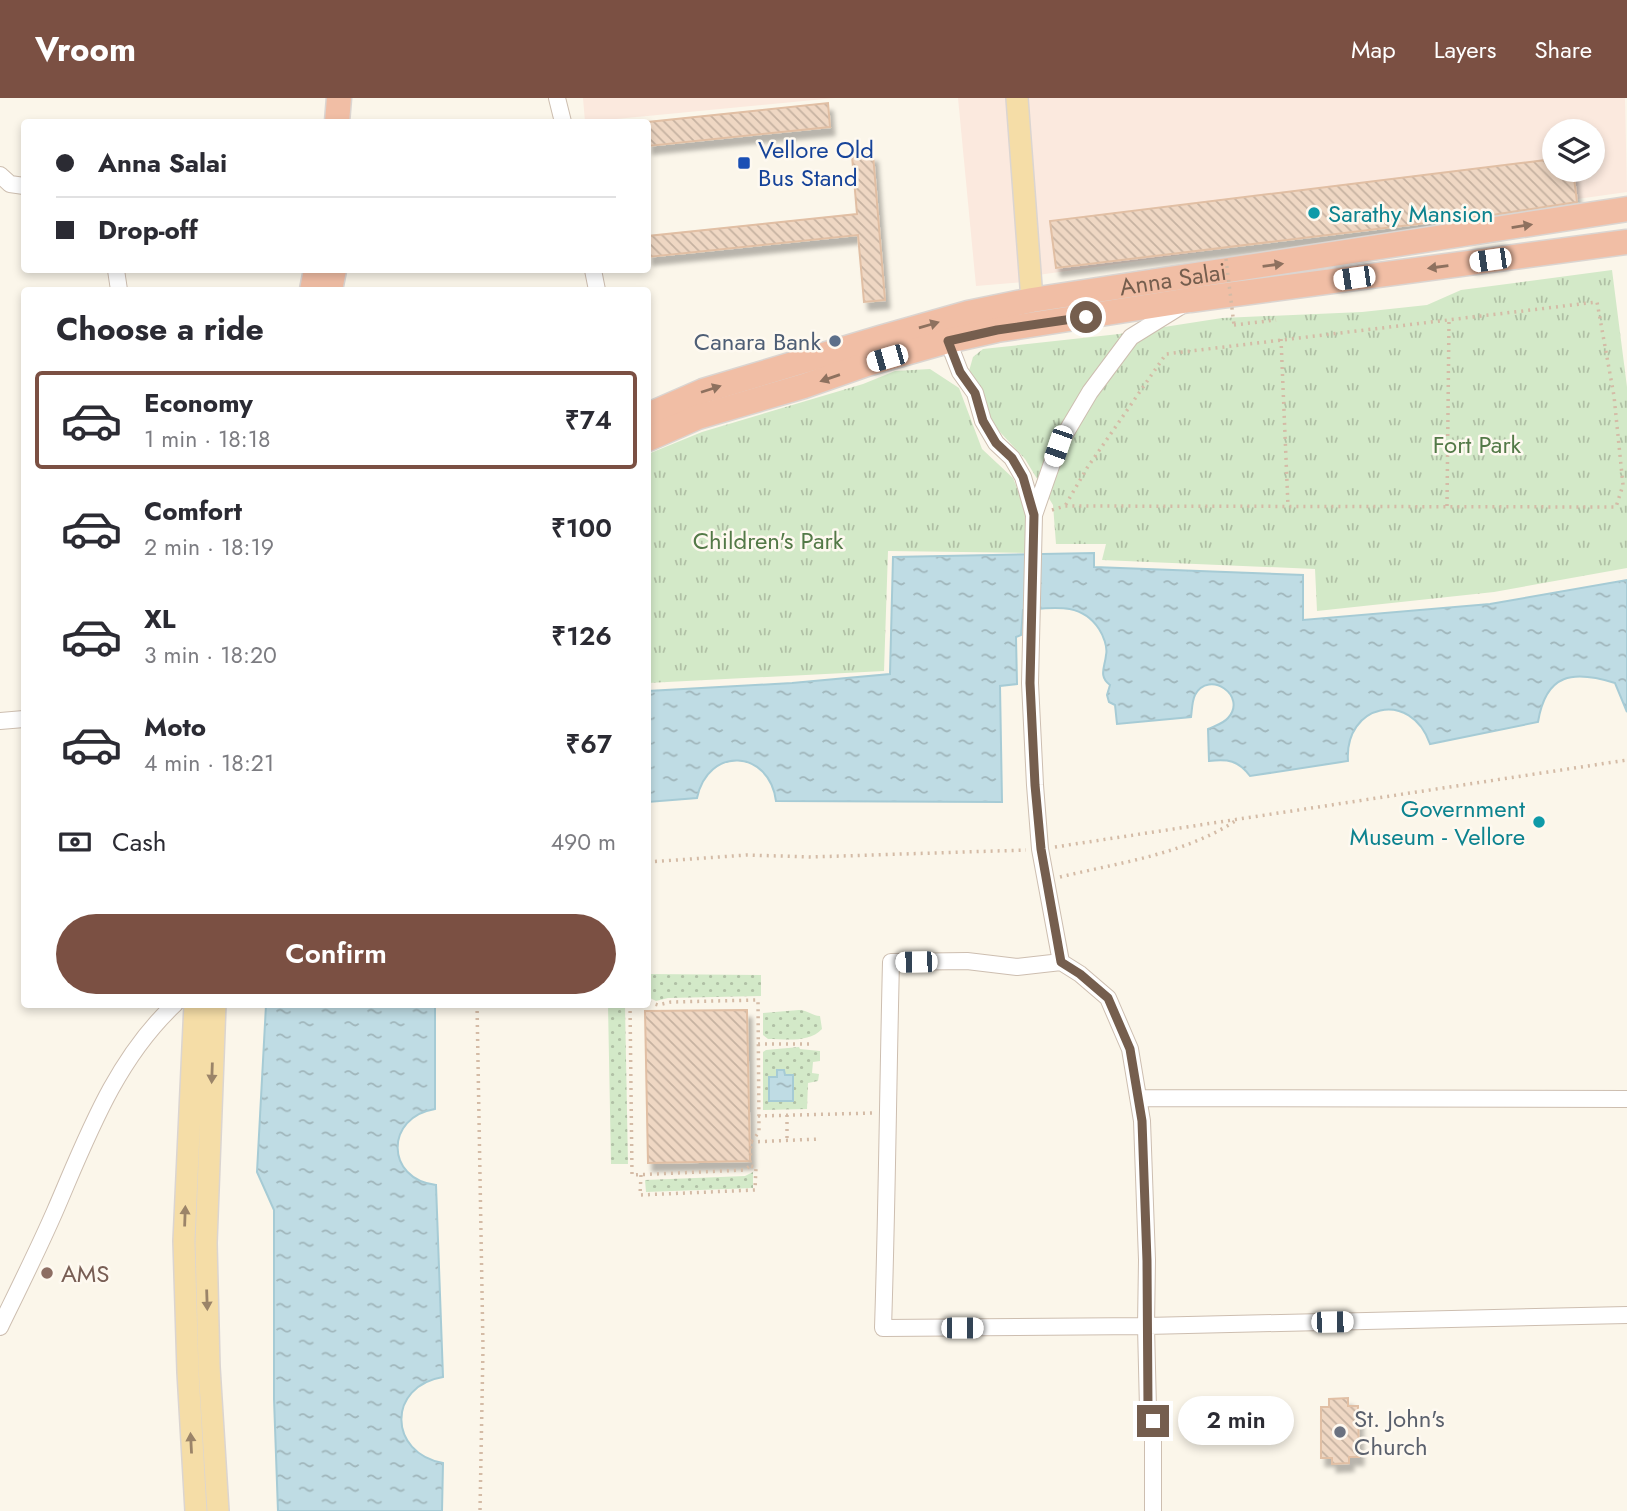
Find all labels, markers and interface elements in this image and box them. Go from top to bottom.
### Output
text: Vroom [35,26,136,73]
text: Map [1351,32,1396,67]
text: Layers [1434,32,1496,67]
text: Share [1534,32,1592,67]
map controls [1542,119,1605,182]
button: layers [1542,119,1605,182]
place label: Vellore Old Bus Stand [758,132,874,195]
text: Anna Salai [98,144,227,182]
marker: Vellore Old Bus Stand [736,155,752,171]
place label: Sarathy Mansion [1328,196,1494,231]
marker: Sarathy Mansion [1306,205,1322,221]
text: Drop-off [98,211,198,249]
one-way arrow [1511,220,1533,231]
car [1468,247,1513,273]
street label: Anna Salai [1117,253,1229,304]
one-way arrow [1262,259,1284,270]
one-way arrow [1427,261,1449,272]
car [1332,265,1377,291]
route start [1070,301,1102,333]
text: Choose a ride [56,306,264,352]
one-way arrow [919,319,940,329]
place label: Canara Bank [694,324,821,359]
marker: Canara Bank [827,333,843,349]
car [864,342,911,374]
one-way arrow [819,373,840,384]
one-way arrow [700,383,721,394]
text: Economy [144,384,253,422]
icon: car [60,389,123,452]
text: ₹74 [565,401,612,439]
text: 1 min · 18:18 [144,422,271,456]
car [1042,423,1075,469]
park label: Fort Park [1433,427,1522,462]
text: Comfort [144,492,242,530]
icon: car [60,497,123,560]
text: ₹100 [551,509,612,547]
park label: Children's Park [693,523,844,558]
text: 2 min · 18:19 [144,530,274,564]
text: XL [144,600,176,638]
icon: car [60,605,123,668]
text: ₹126 [551,617,612,655]
text: 3 min · 18:20 [144,638,277,672]
text: Moto [144,708,206,746]
icon: car [60,713,123,776]
text: ₹67 [565,725,612,763]
text: 4 min · 18:21 [144,746,274,780]
place label: Government Museum - Vellore [1350,791,1525,854]
marker: Government Museum - Vellore [1531,814,1547,830]
icon: cash [56,823,94,861]
text: Cash [112,823,166,861]
text: 490 m [551,825,616,859]
button: Confirm [56,914,616,994]
car [895,951,938,973]
one-way arrow [207,1062,218,1084]
one-way arrow [180,1204,191,1226]
place label: AMS [61,1256,109,1291]
marker: AMS [39,1265,55,1281]
one-way arrow [201,1289,213,1311]
car [1311,1311,1354,1333]
car [942,1318,984,1339]
callout: 2 min [1178,1396,1293,1446]
place label: St. John's Church [1354,1401,1445,1464]
text: 2 min [1206,1403,1266,1437]
route end [1137,1405,1169,1437]
marker: St. John's Church [1332,1424,1348,1440]
one-way arrow [186,1432,197,1454]

